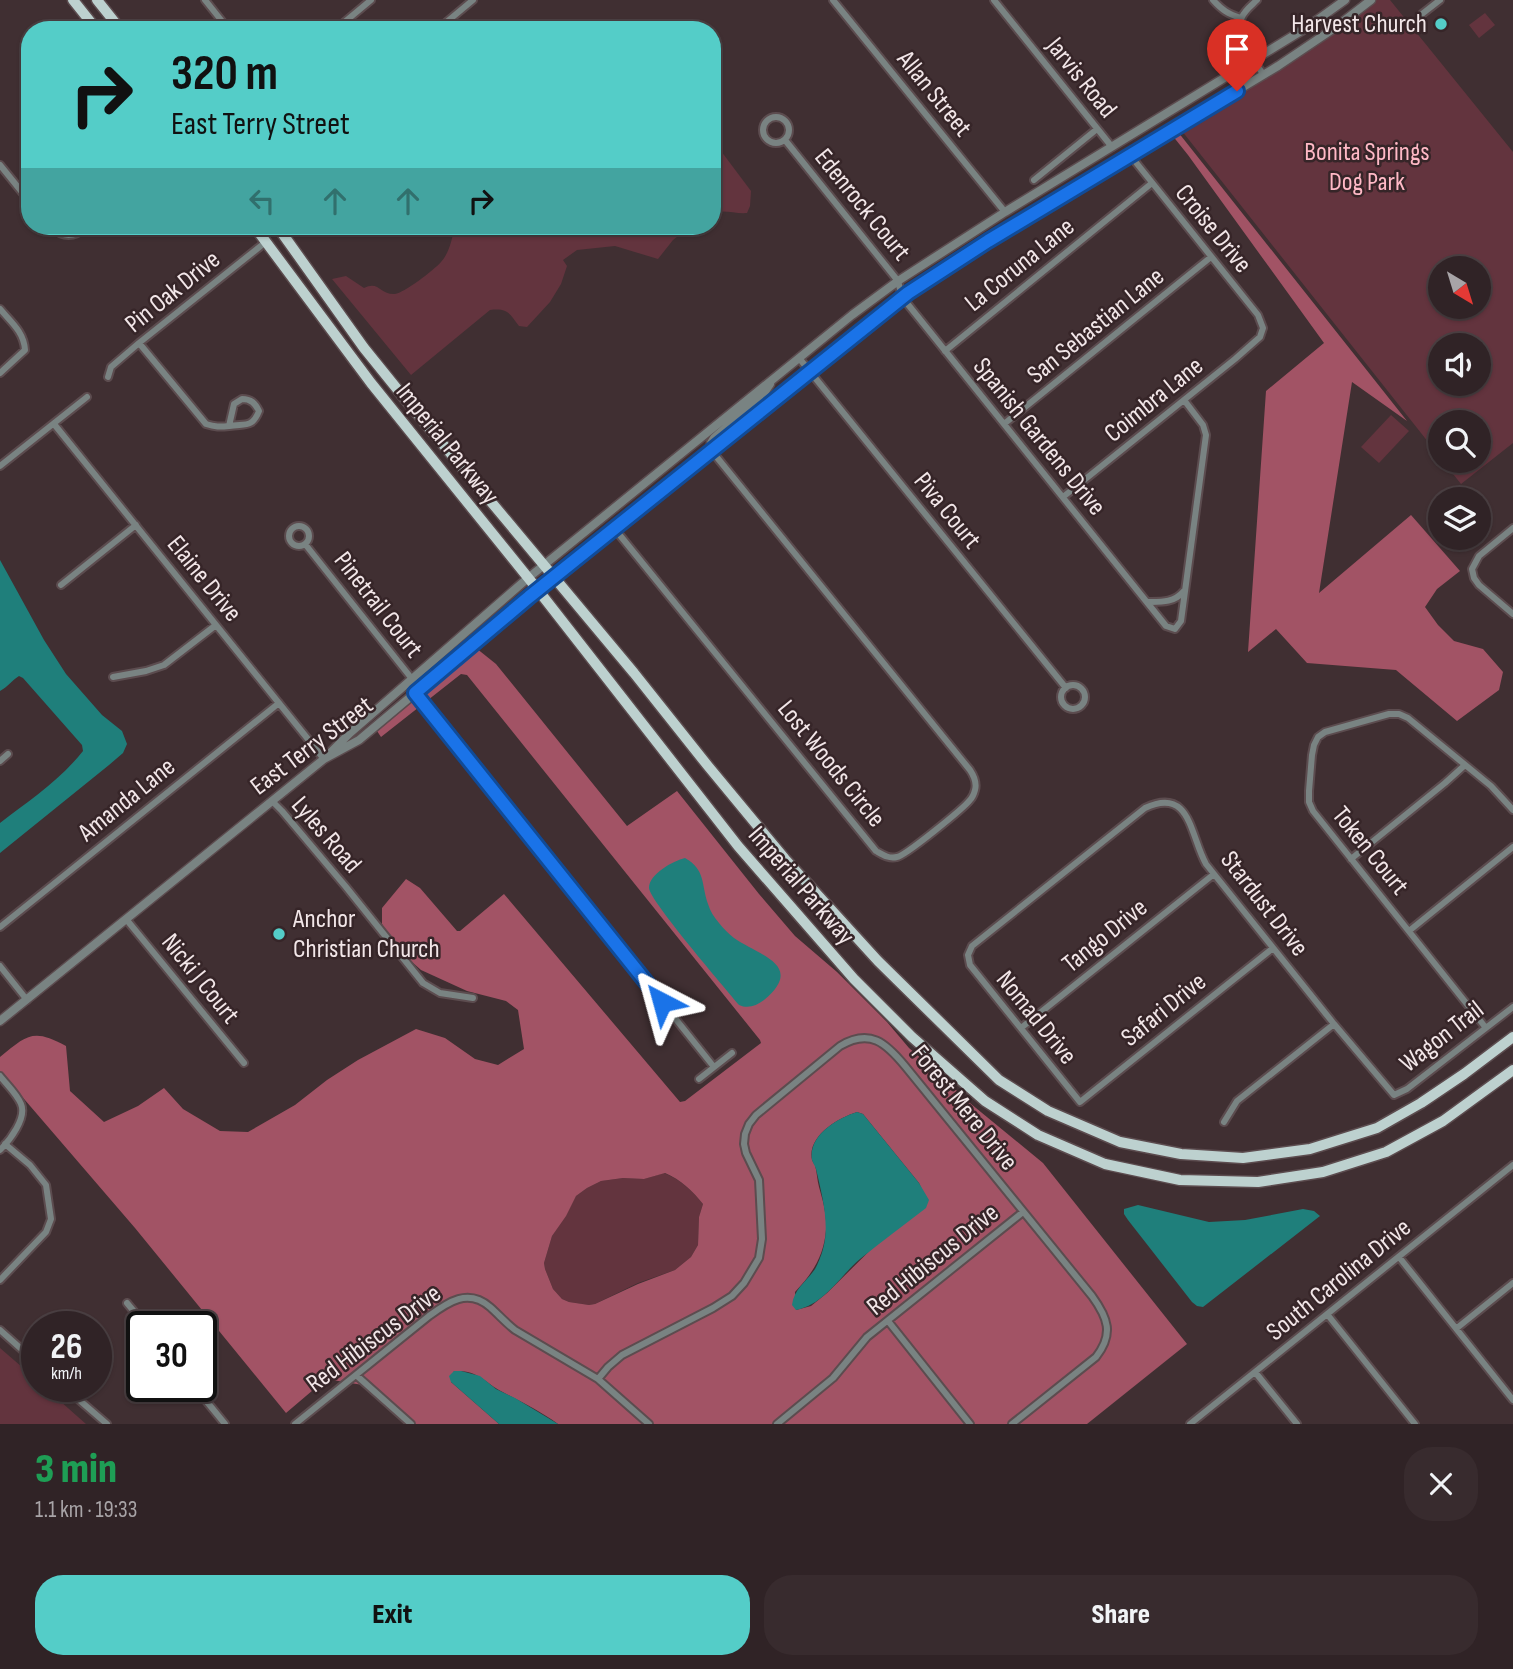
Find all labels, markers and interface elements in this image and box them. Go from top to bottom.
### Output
place label: Harvest Church [1291,9,1427,40]
marker: Harvest Church [1433,16,1449,32]
pin [1207,19,1267,91]
icon: arrive [1218,30,1256,68]
street label: Jarvis Road [1039,31,1123,125]
street label: Allan Street [889,44,978,143]
text: 320 m [171,45,278,104]
icon: right [56,49,147,140]
text: East Terry Street [171,105,350,144]
park label: Bonita Springs Dog Park [1304,137,1430,198]
street label: Edenrock Court [807,143,917,267]
street label: Croise Drive [1168,179,1258,279]
icon: left [243,182,281,220]
icon: ahead [316,182,354,220]
icon: ahead [389,182,427,220]
icon: right [462,182,500,220]
street label: La Coruna Lane [959,211,1081,319]
street label: Pin Oak Drive [119,244,227,340]
north arrow [1428,256,1491,318]
map controls [1428,256,1491,550]
street label: San Sebastian Lane [1021,261,1171,391]
button: sound [1428,333,1491,396]
street label: Coimbra Lane [1098,351,1210,449]
street label: Spanish Gardens Drive [966,352,1112,522]
street label: Imperial Parkway [389,377,505,511]
button: search [1428,410,1491,473]
street label: Piva Court [907,467,987,556]
button: layers [1428,487,1491,550]
street label: Elaine Drive [160,530,248,628]
street label: Pinetrail Court [327,546,429,664]
street label: East Terry Street [245,690,379,802]
street label: Lost Woods Circle [770,694,892,834]
street label: Amanda Lane [72,752,182,849]
street label: Lyles Road [284,790,368,880]
street label: Token Court [1325,801,1415,901]
street label: Imperial Parkway [741,820,861,952]
street label: Stardust Drive [1213,845,1315,963]
street label: Tango Drive [1056,892,1154,980]
place label: Anchor Christian Church [292,904,440,965]
marker: Anchor Christian Church [271,926,287,942]
street label: Nicki J Court [154,928,246,1030]
position arrow [625,965,699,1039]
street label: Nomad Drive [989,965,1083,1071]
street label: Safari Drive [1115,966,1213,1054]
street label: Wagon Trail [1394,995,1490,1079]
street label: Forest Mere Drive [904,1039,1024,1177]
street label: Red Hibiscus Drive [861,1198,1005,1322]
street label: South Carolina Drive [1261,1212,1417,1348]
street label: Red Hibiscus Drive [301,1278,447,1400]
speed limit sign: 30 [126,1311,217,1402]
text: 26 [51,1326,82,1369]
text: km/h [51,1363,82,1384]
text: 3 min [35,1444,117,1495]
button: close [1404,1447,1478,1521]
text: 1.1 km · 19:33 [35,1496,137,1524]
button: Exit [35,1575,750,1655]
button: Share [764,1575,1478,1655]

